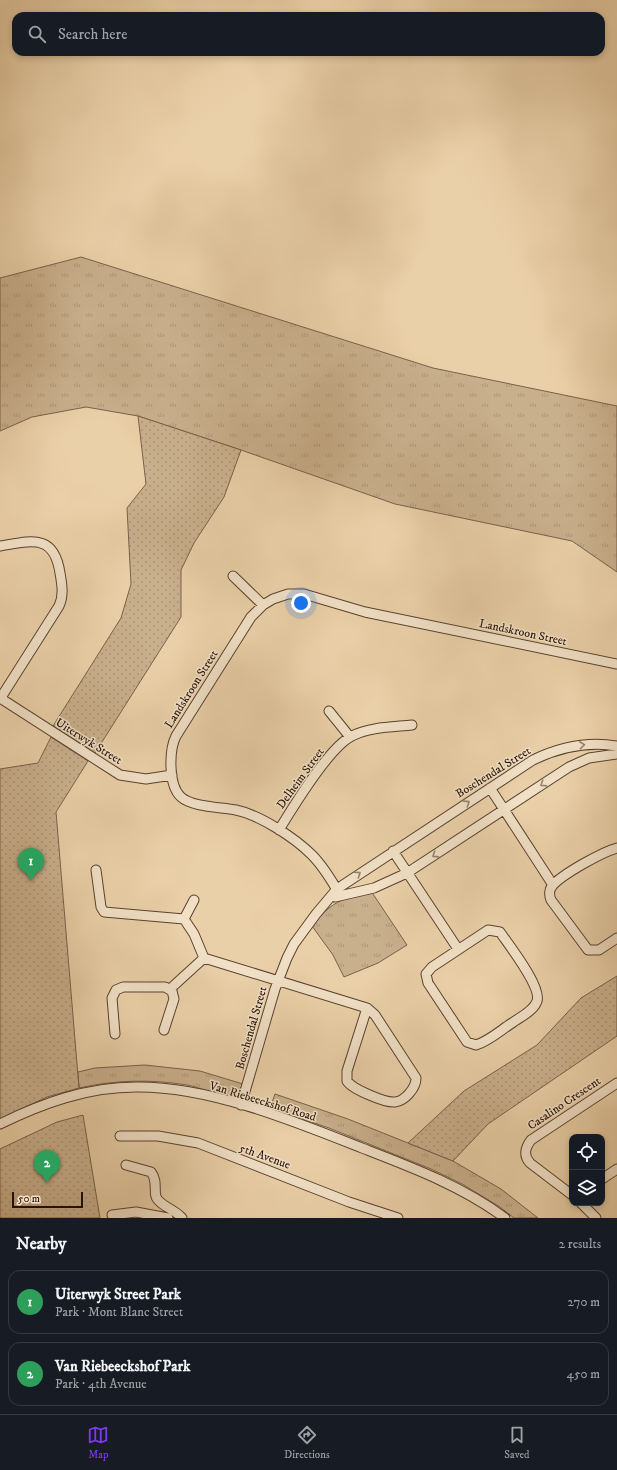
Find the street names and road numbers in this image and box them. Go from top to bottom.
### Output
street label: Landskroon Street [478,616,568,649]
street label: Landskroon Street [161,647,222,731]
street label: Uiterwyk Street [53,715,125,768]
street label: Boschendal Street [453,743,534,801]
street label: Delheim Street [273,745,328,812]
street label: Boschendal Street [232,985,271,1071]
street label: Casalino Crescent [525,1073,604,1133]
street label: Van Riebeeckshof Road [207,1078,318,1125]
street label: 5th Avenue [237,1140,292,1173]

